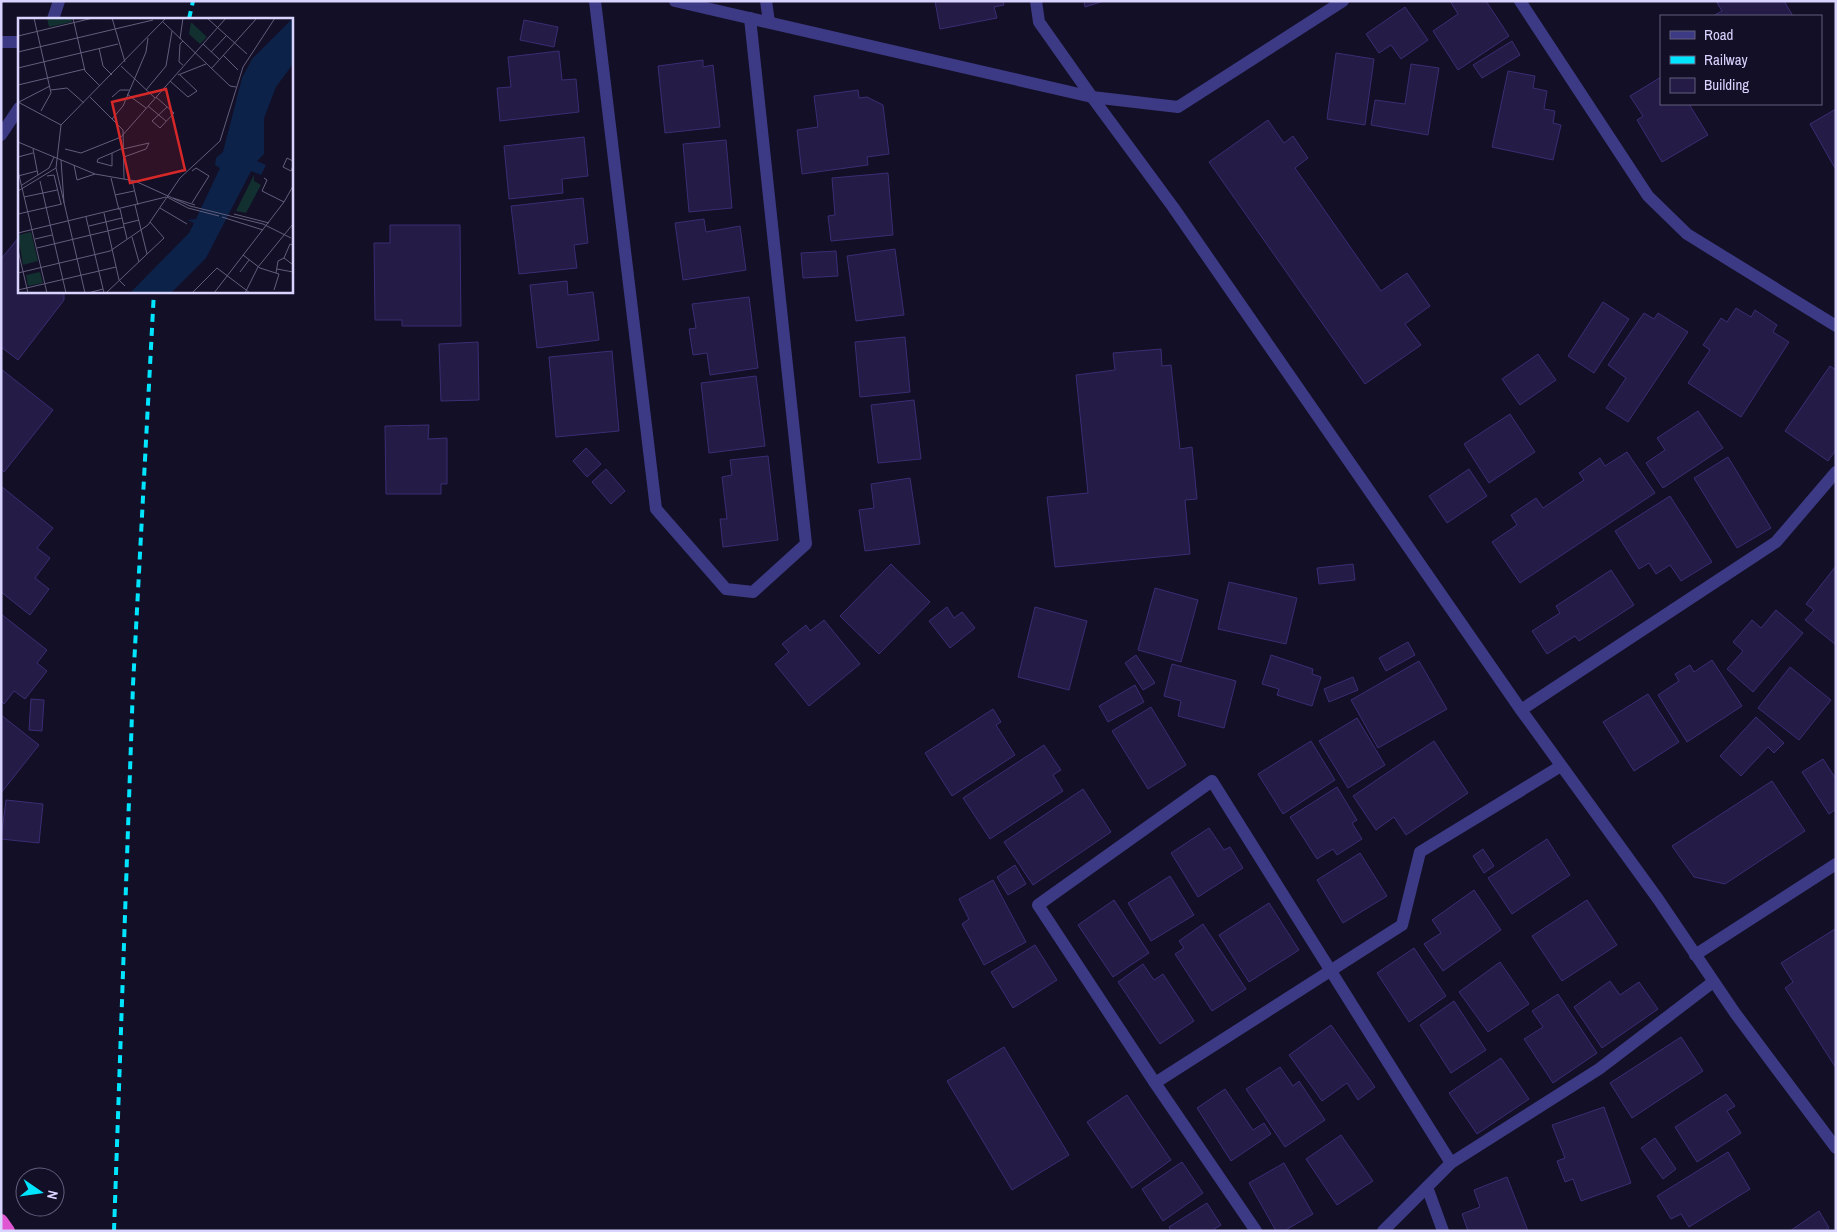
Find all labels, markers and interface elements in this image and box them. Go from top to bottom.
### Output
legend [1660,15,1822,105]
inset map [18,18,292,292]
text: Road [1704,24,1733,45]
text: Railway [1704,49,1749,70]
text: Building [1704,74,1749,95]
north arrow [15,1167,65,1217]
text: N [43,1189,62,1201]

